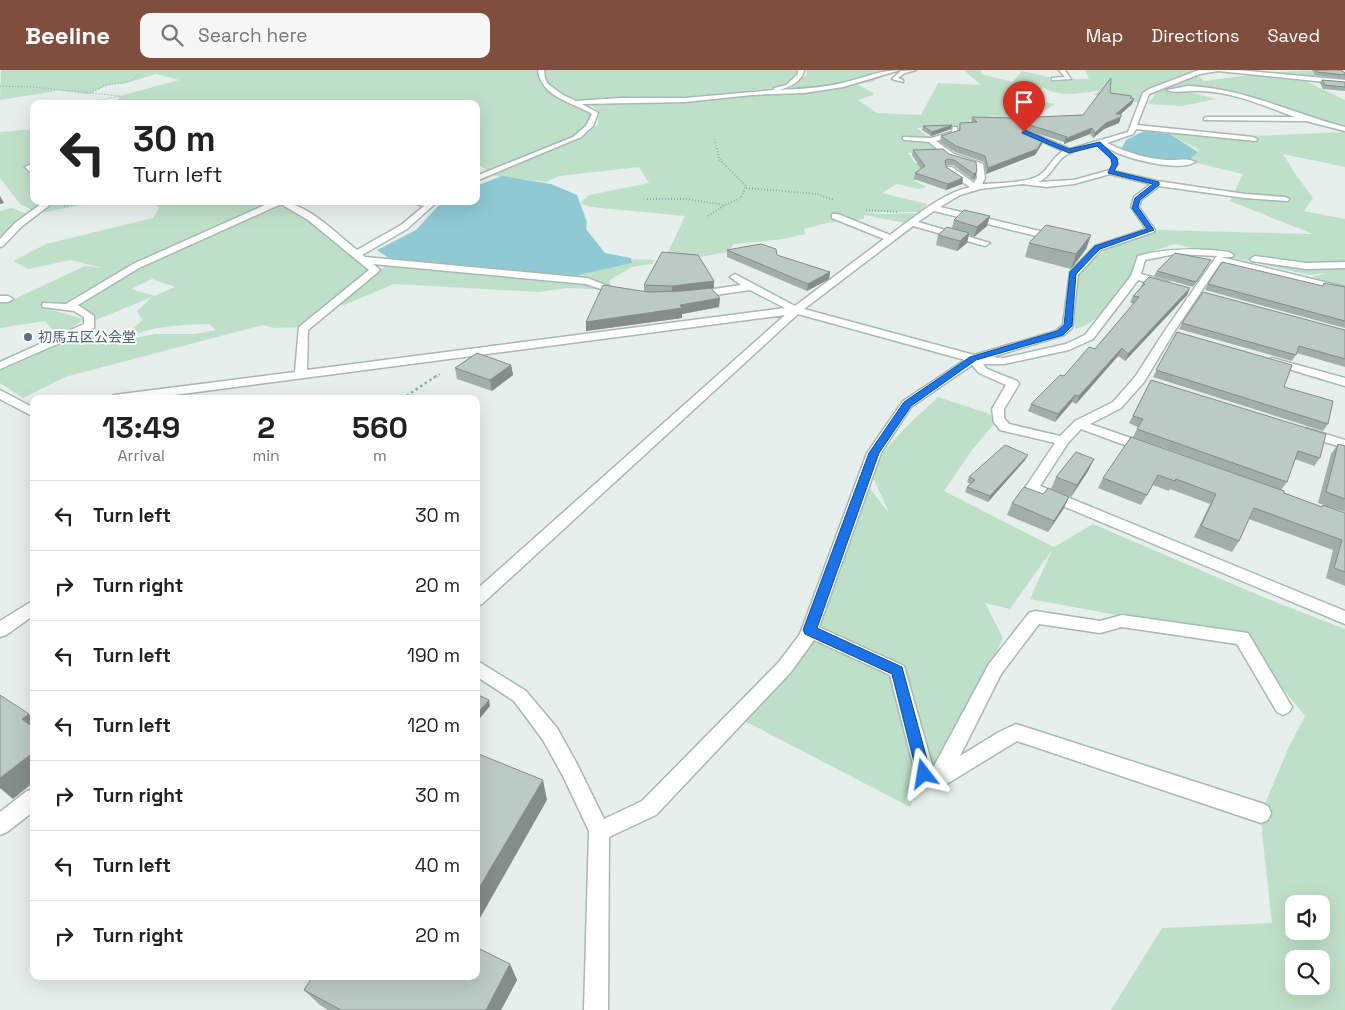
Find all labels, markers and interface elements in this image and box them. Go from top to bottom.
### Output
search box [140,13,490,58]
text: Beeline [25,20,110,51]
icon: search [158,21,186,49]
text: Search here [198,23,308,48]
text: Map [1086,24,1123,47]
text: Directions [1151,24,1240,47]
text: Saved [1268,24,1320,47]
pin [1003,81,1045,132]
icon: arrive [1010,88,1038,116]
text: 30 m [133,117,216,161]
icon: left [50,120,115,185]
text: Turn left [133,160,223,188]
place label: 初馬五区公会堂 [38,328,136,346]
marker: 初馬五区公会堂 [22,331,34,343]
text: 13:49 [102,408,180,447]
text: 2 [257,408,275,447]
text: 560 [352,408,408,447]
text: Arrival [117,445,165,466]
text: min [252,445,280,466]
text: m [373,445,387,466]
icon: left [50,502,78,530]
text: Turn left [93,503,171,528]
text: 30 m [415,503,460,528]
icon: right [50,572,78,600]
text: Turn right [93,573,183,598]
text: 20 m [415,573,460,598]
icon: left [50,642,78,670]
text: Turn left [93,643,171,668]
text: 190 m [407,643,460,668]
icon: left [50,712,78,740]
text: Turn left [93,713,171,738]
text: 120 m [407,713,460,738]
position arrow [897,747,949,799]
icon: right [50,782,78,810]
text: Turn right [93,783,183,808]
text: 30 m [415,783,460,808]
icon: left [50,852,78,880]
text: Turn left [93,853,171,878]
text: 40 m [415,853,460,878]
map controls [1285,895,1330,995]
button: sound [1285,895,1330,940]
icon: right [50,922,78,950]
text: Turn right [93,923,183,948]
text: 20 m [415,923,460,948]
button: search [1285,950,1330,995]

